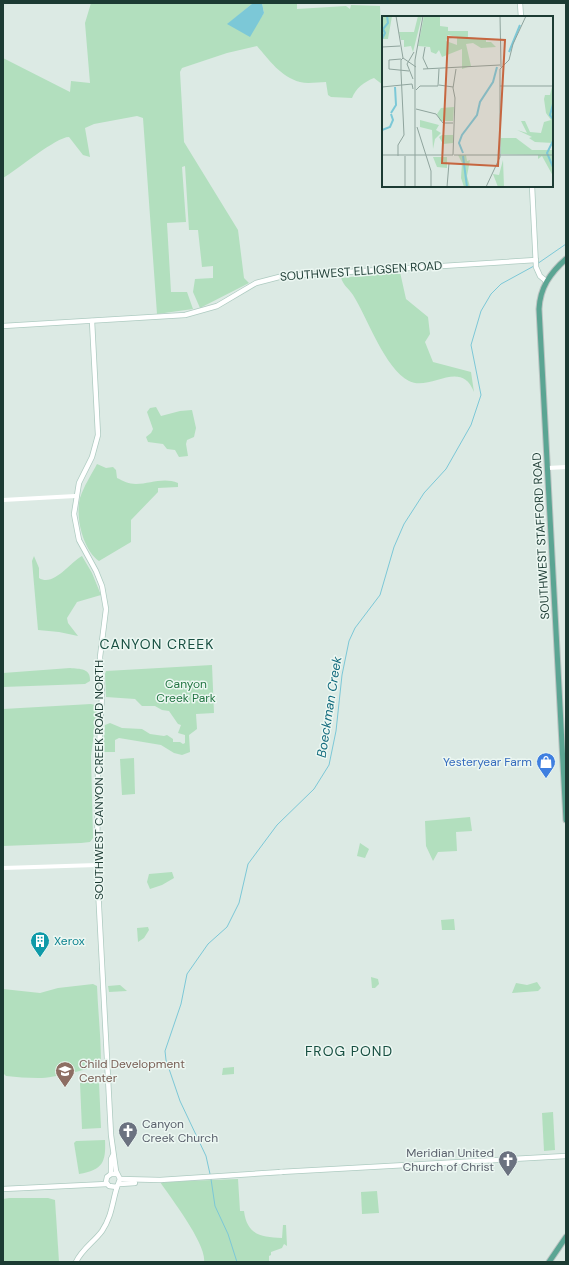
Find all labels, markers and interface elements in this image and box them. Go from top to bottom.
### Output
inset map [382,16,553,187]
street label: SOUTHWEST ELLIGSEN ROAD [279,257,443,285]
street label: SOUTHWEST STAFFORD ROAD [529,452,553,620]
district label: CANYON CREEK [100,635,214,653]
water label: Boeckman Creek [313,655,345,759]
street label: SOUTHWEST CANYON CREEK ROAD NORTH [91,660,107,900]
park label: Canyon Creek Park [156,676,216,706]
shop icon: Yesteryear Farm [535,751,557,779]
place label: Yesteryear Farm [443,754,532,770]
building icon: Xerox [29,930,51,958]
place label: Xerox [54,933,85,949]
district label: FROG POND [305,1042,393,1060]
place label: Child Development Center [79,1056,185,1086]
school or university icon: Child Development Center [54,1060,76,1088]
place label: Canyon Creek Church [142,1116,218,1146]
church icon: Canyon Creek Church [117,1120,139,1148]
place label: Meridian United Church of Christ [403,1145,494,1175]
church icon: Meridian United Church of Christ [497,1149,519,1177]

